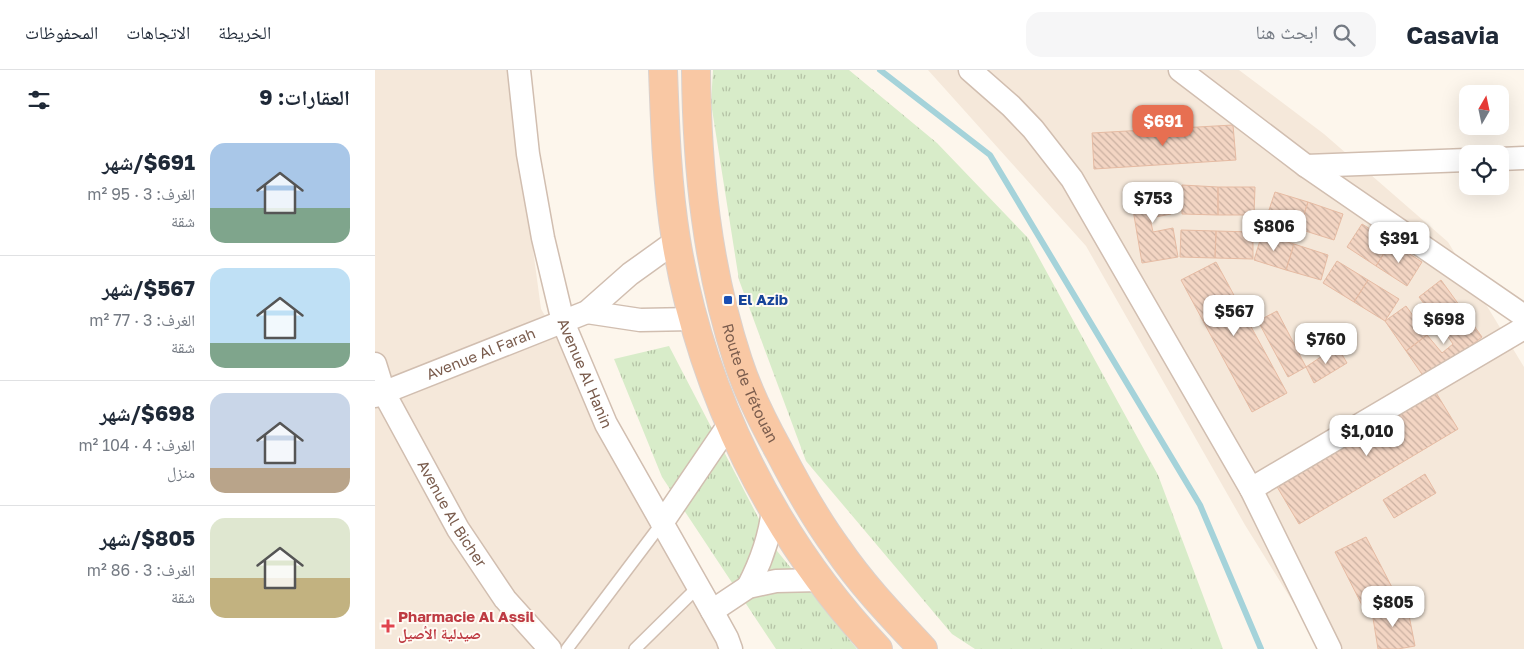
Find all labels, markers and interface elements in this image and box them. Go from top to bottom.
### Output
search box [1026,12,1376,57]
text: ابحث هنا [1255,20,1318,43]
text: Casavia [1406,20,1499,49]
text: المحفوظات [25,21,98,43]
text: الاتجاهات [126,21,190,43]
text: الخريطة [218,21,271,43]
icon: search [1330,21,1358,49]
text: العقارات: 9 [259,84,350,110]
north arrow [1459,85,1509,135]
map controls [1459,85,1509,195]
icon: filters [25,86,53,114]
pin: $691 [1133,104,1193,147]
text: $691 [1143,111,1183,131]
button: locate [1459,145,1509,195]
text: $691/شهر [102,149,195,175]
icon: home [250,163,310,223]
pin: $753 [1123,182,1183,224]
text: الغرف: 3 · 95 m² [87,184,195,204]
text: $753 [1134,188,1172,208]
pin: $806 [1244,210,1304,252]
text: شقة [171,211,195,231]
text: $806 [1253,216,1295,236]
pin: $391 [1369,222,1429,264]
text: $391 [1380,228,1418,248]
text: $567/شهر [102,275,195,301]
icon: home [250,288,310,348]
place label: El Azib [738,290,788,308]
marker: El Azib [722,294,734,306]
pin: $567 [1204,294,1264,337]
text: $567 [1214,301,1254,321]
pin: $698 [1414,302,1474,345]
text: $698 [1423,309,1465,329]
text: الغرف: 3 · 77 m² [89,310,195,330]
street label: Avenue Al Hanin [555,315,617,431]
street label: Route de Tétouan [719,321,783,445]
pin: $760 [1296,322,1356,365]
street label: Avenue Al Farah [424,323,538,383]
text: $760 [1306,329,1346,349]
text: شقة [171,337,195,357]
text: $698/شهر [99,400,195,426]
icon: home [250,413,310,473]
pin: $1,010 [1326,414,1408,457]
text: $1,010 [1340,421,1394,441]
text: الغرف: 4 · 104 m² [78,435,195,455]
street label: Avenue Al Bicher [414,457,491,570]
text: منزل [167,462,195,482]
text: $805/شهر [100,525,195,551]
icon: home [250,538,310,598]
text: الغرف: 3 · 86 m² [87,560,195,580]
pin: $805 [1363,586,1423,628]
text: شقة [171,587,195,607]
text: $805 [1372,592,1414,612]
place label: Pharmacie Al Assil صيدلية الأصيل [398,607,535,643]
marker: Pharmacie Al Assil صيدلية الأصيل [382,620,394,632]

